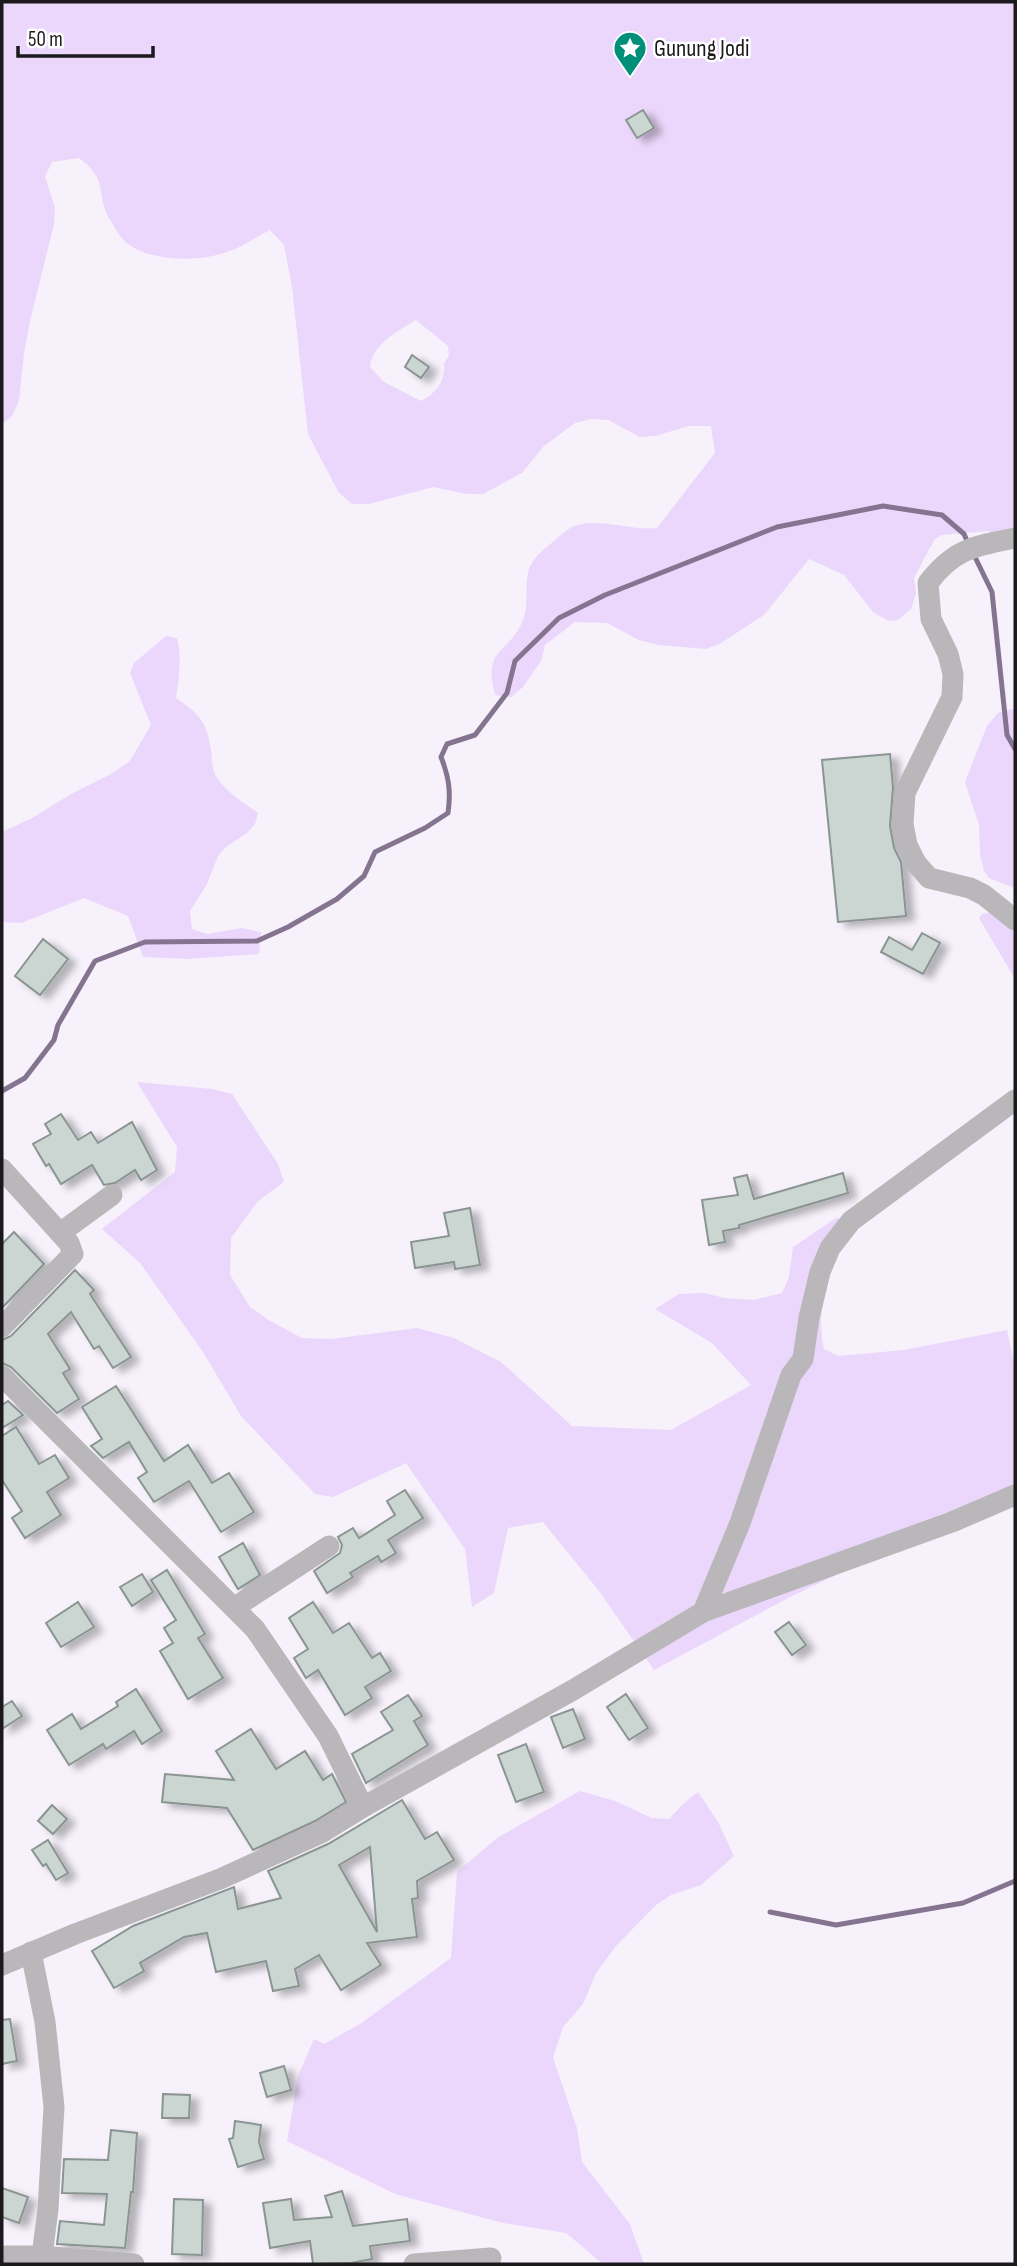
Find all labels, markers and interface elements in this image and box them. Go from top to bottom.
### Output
scale bar [18,14,152,58]
text: 50 m [28,27,63,52]
place icon: Gunung Jodi [611,29,649,78]
place label: Gunung Jodi [654,34,749,63]

